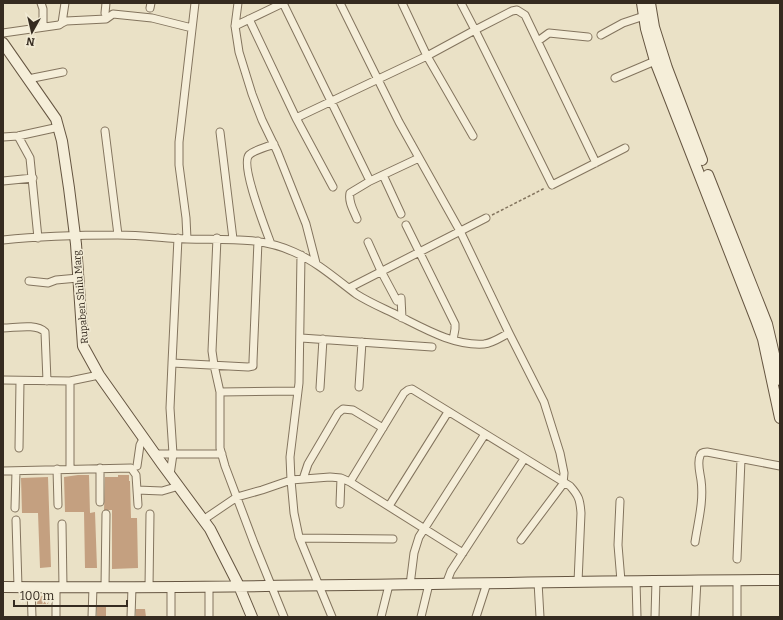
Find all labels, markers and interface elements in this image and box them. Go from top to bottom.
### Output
north arrow [12,12,52,52]
text: N [25,34,36,48]
street label: Rupaben Shilu Marg [71,249,91,344]
scale bar [14,582,127,608]
text: 100 m [20,589,55,603]

